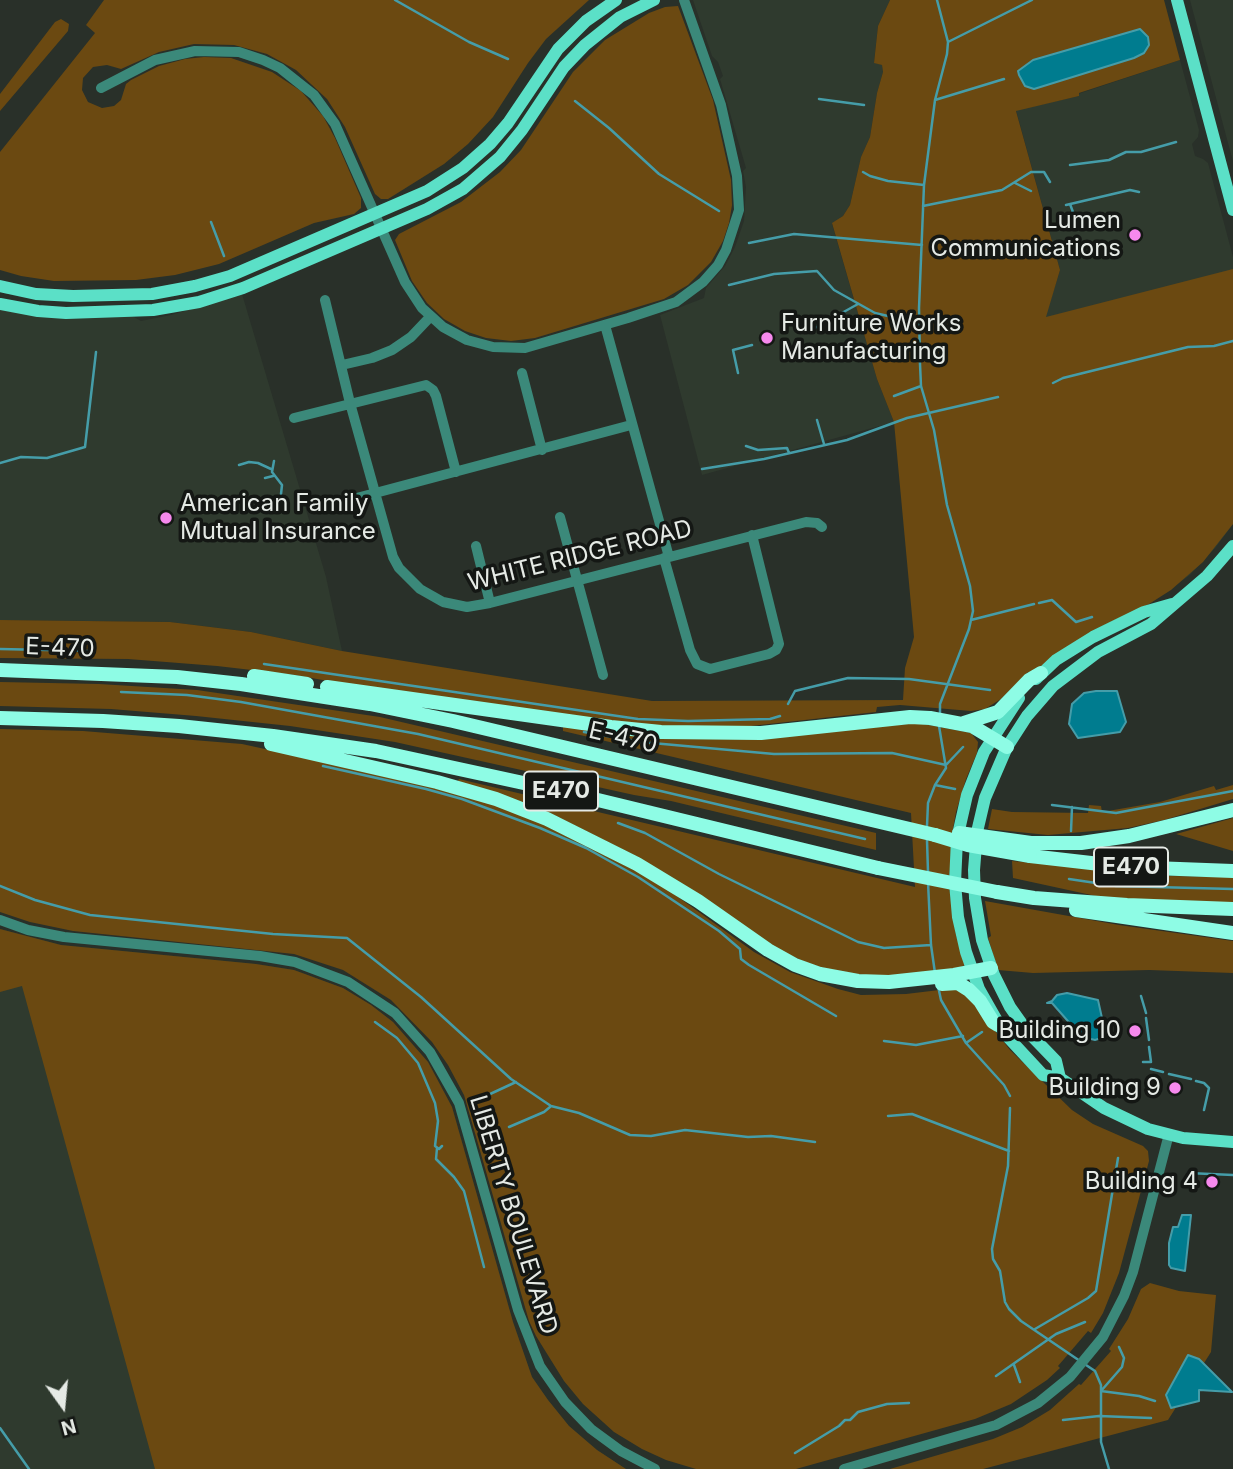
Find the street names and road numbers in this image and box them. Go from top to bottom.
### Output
street label: WHITE RIDGE ROAD [465,514,695,598]
street label: E-470 [25,632,95,664]
street label: E-470 [586,716,660,760]
road number: E470 [524,772,598,810]
road number: E470 [1094,848,1168,887]
street label: LIBERTY BOULEVARD [463,1092,563,1338]

